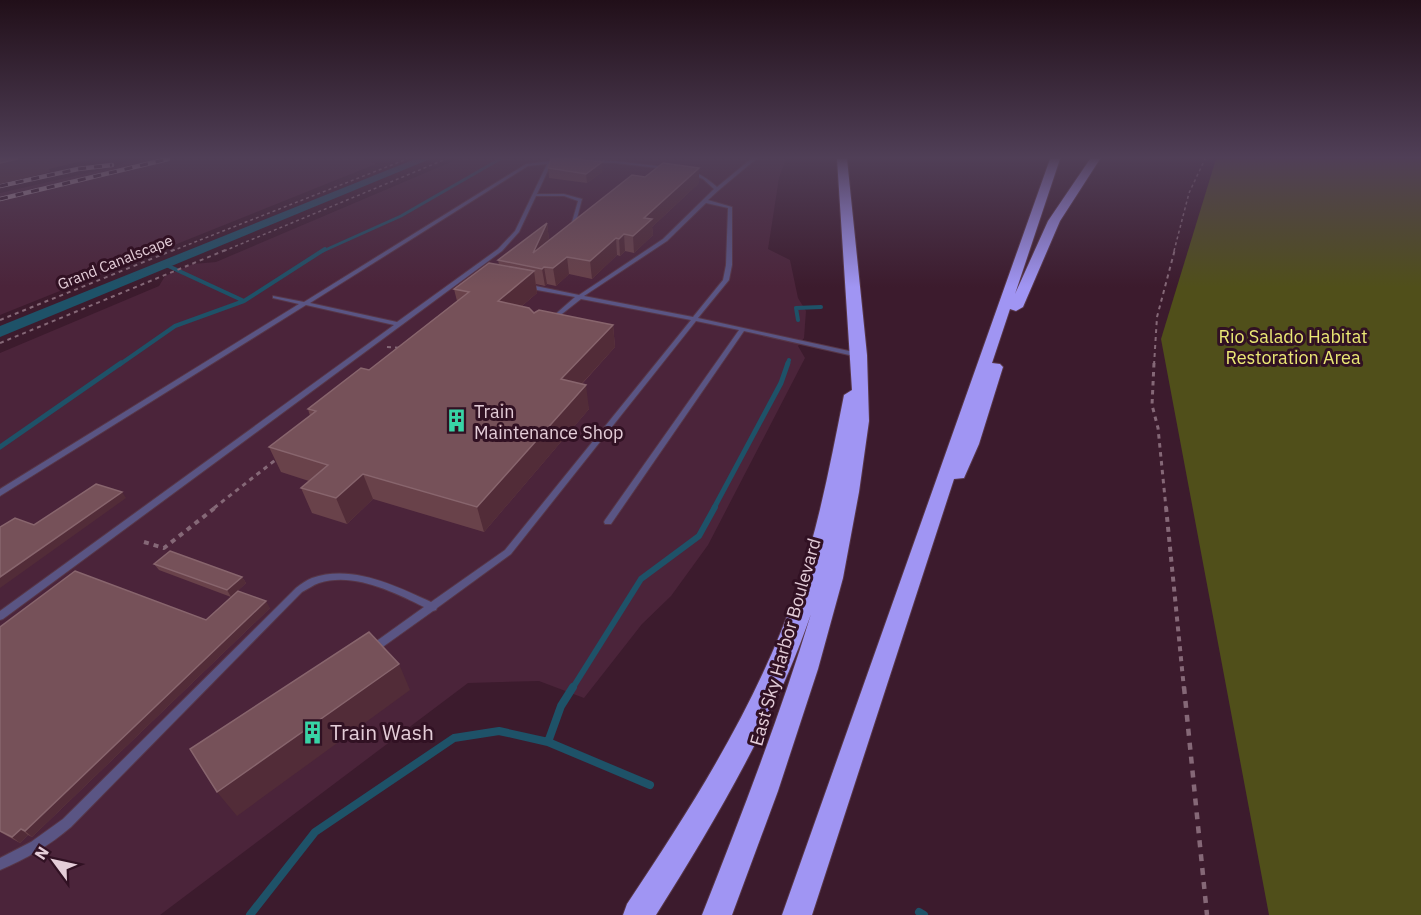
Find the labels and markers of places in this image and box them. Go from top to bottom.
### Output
place label: Train Maintenance Shop [474,400,623,444]
building icon: Train Maintenance Shop [443,408,469,434]
place label: Train Wash [330,718,434,746]
building icon: Train Wash [299,719,325,745]

